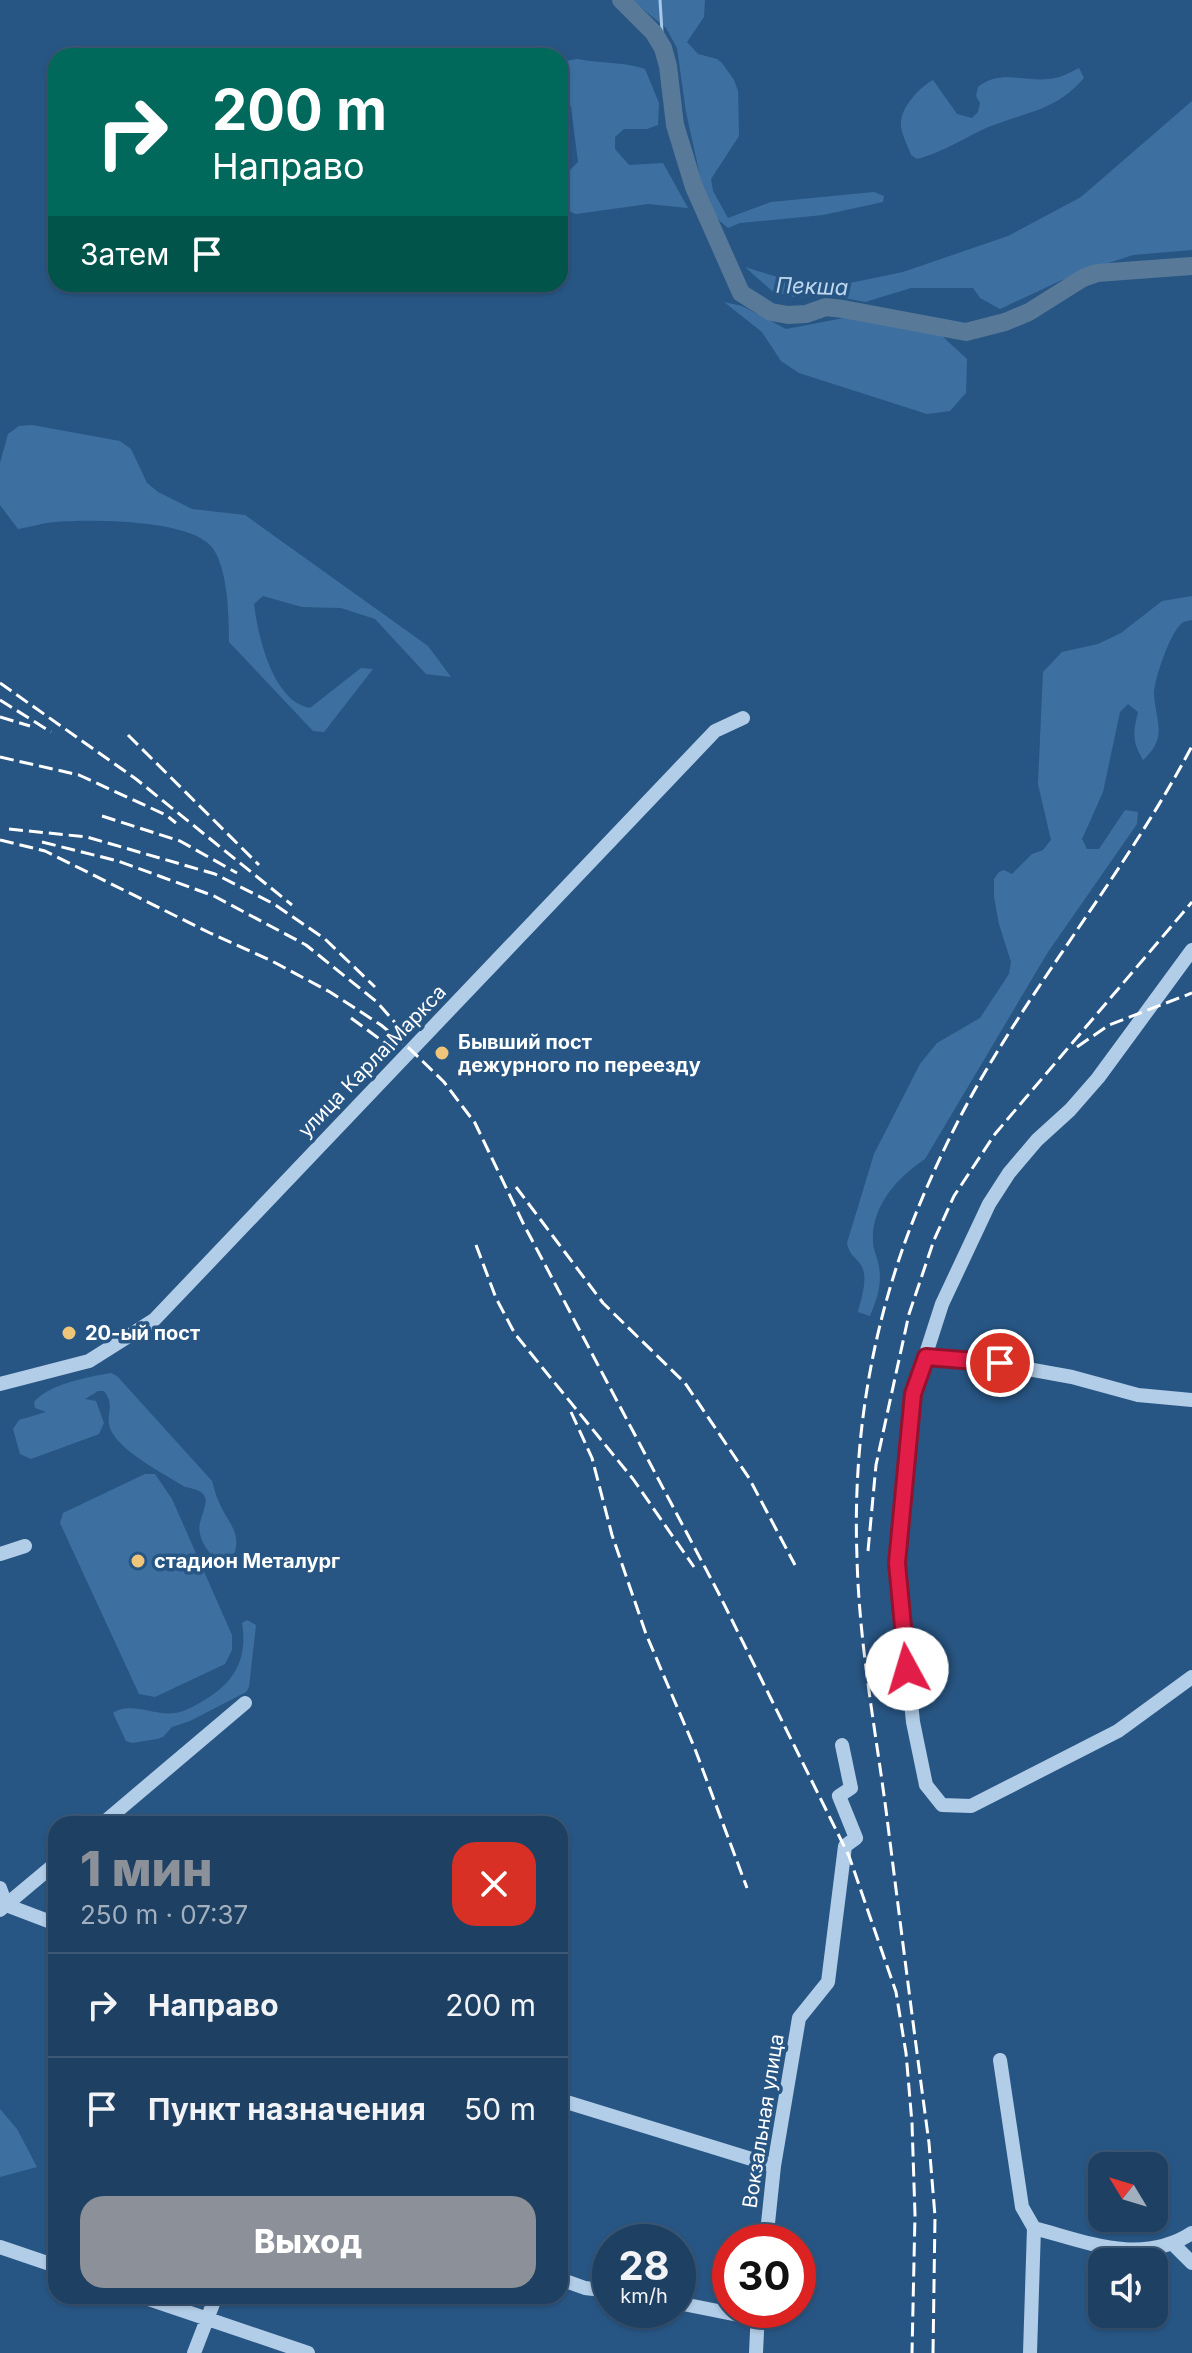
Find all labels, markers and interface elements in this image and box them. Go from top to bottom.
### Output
text: 200 m [212,76,387,144]
icon: right [80,80,184,184]
text: Направо [212,144,365,188]
icon: arrive [185,232,229,276]
text: Затем [80,236,169,272]
water label: Пекша [775,272,849,300]
street label: улица Карла Маркса [293,980,451,1142]
place label: Бывший пост дежурного по переезду [458,1030,701,1077]
marker: Бывший пост дежурного по переезду [433,1044,451,1062]
place label: 20-ый пост [85,1321,200,1345]
marker: 20-ый пост [60,1324,78,1342]
pin [966,1329,1034,1397]
icon: arrive [978,1341,1022,1385]
place label: стадион Металург [154,1549,340,1573]
marker: стадион Металург [129,1552,147,1570]
position arrow [865,1627,949,1711]
text: 1 мин [80,1839,212,1898]
button: close [452,1842,536,1926]
text: 250 m · 07:37 [80,1899,248,1930]
icon: right [80,1983,124,2027]
text: Направо [148,1987,279,2023]
text: 200 m [445,1987,536,2023]
street label: Вокзальная улица [737,2032,789,2210]
icon: arrive [80,2087,124,2131]
text: Пункт назначения [148,2091,426,2127]
text: 50 m [464,2091,536,2127]
north arrow [1088,2152,1168,2232]
map controls [1088,2152,1168,2328]
button: Выход [80,2196,536,2288]
speed limit sign: 30 [712,2224,816,2328]
text: 28 [618,2241,670,2290]
button: sound [1088,2248,1168,2328]
text: km/h [620,2284,668,2308]

